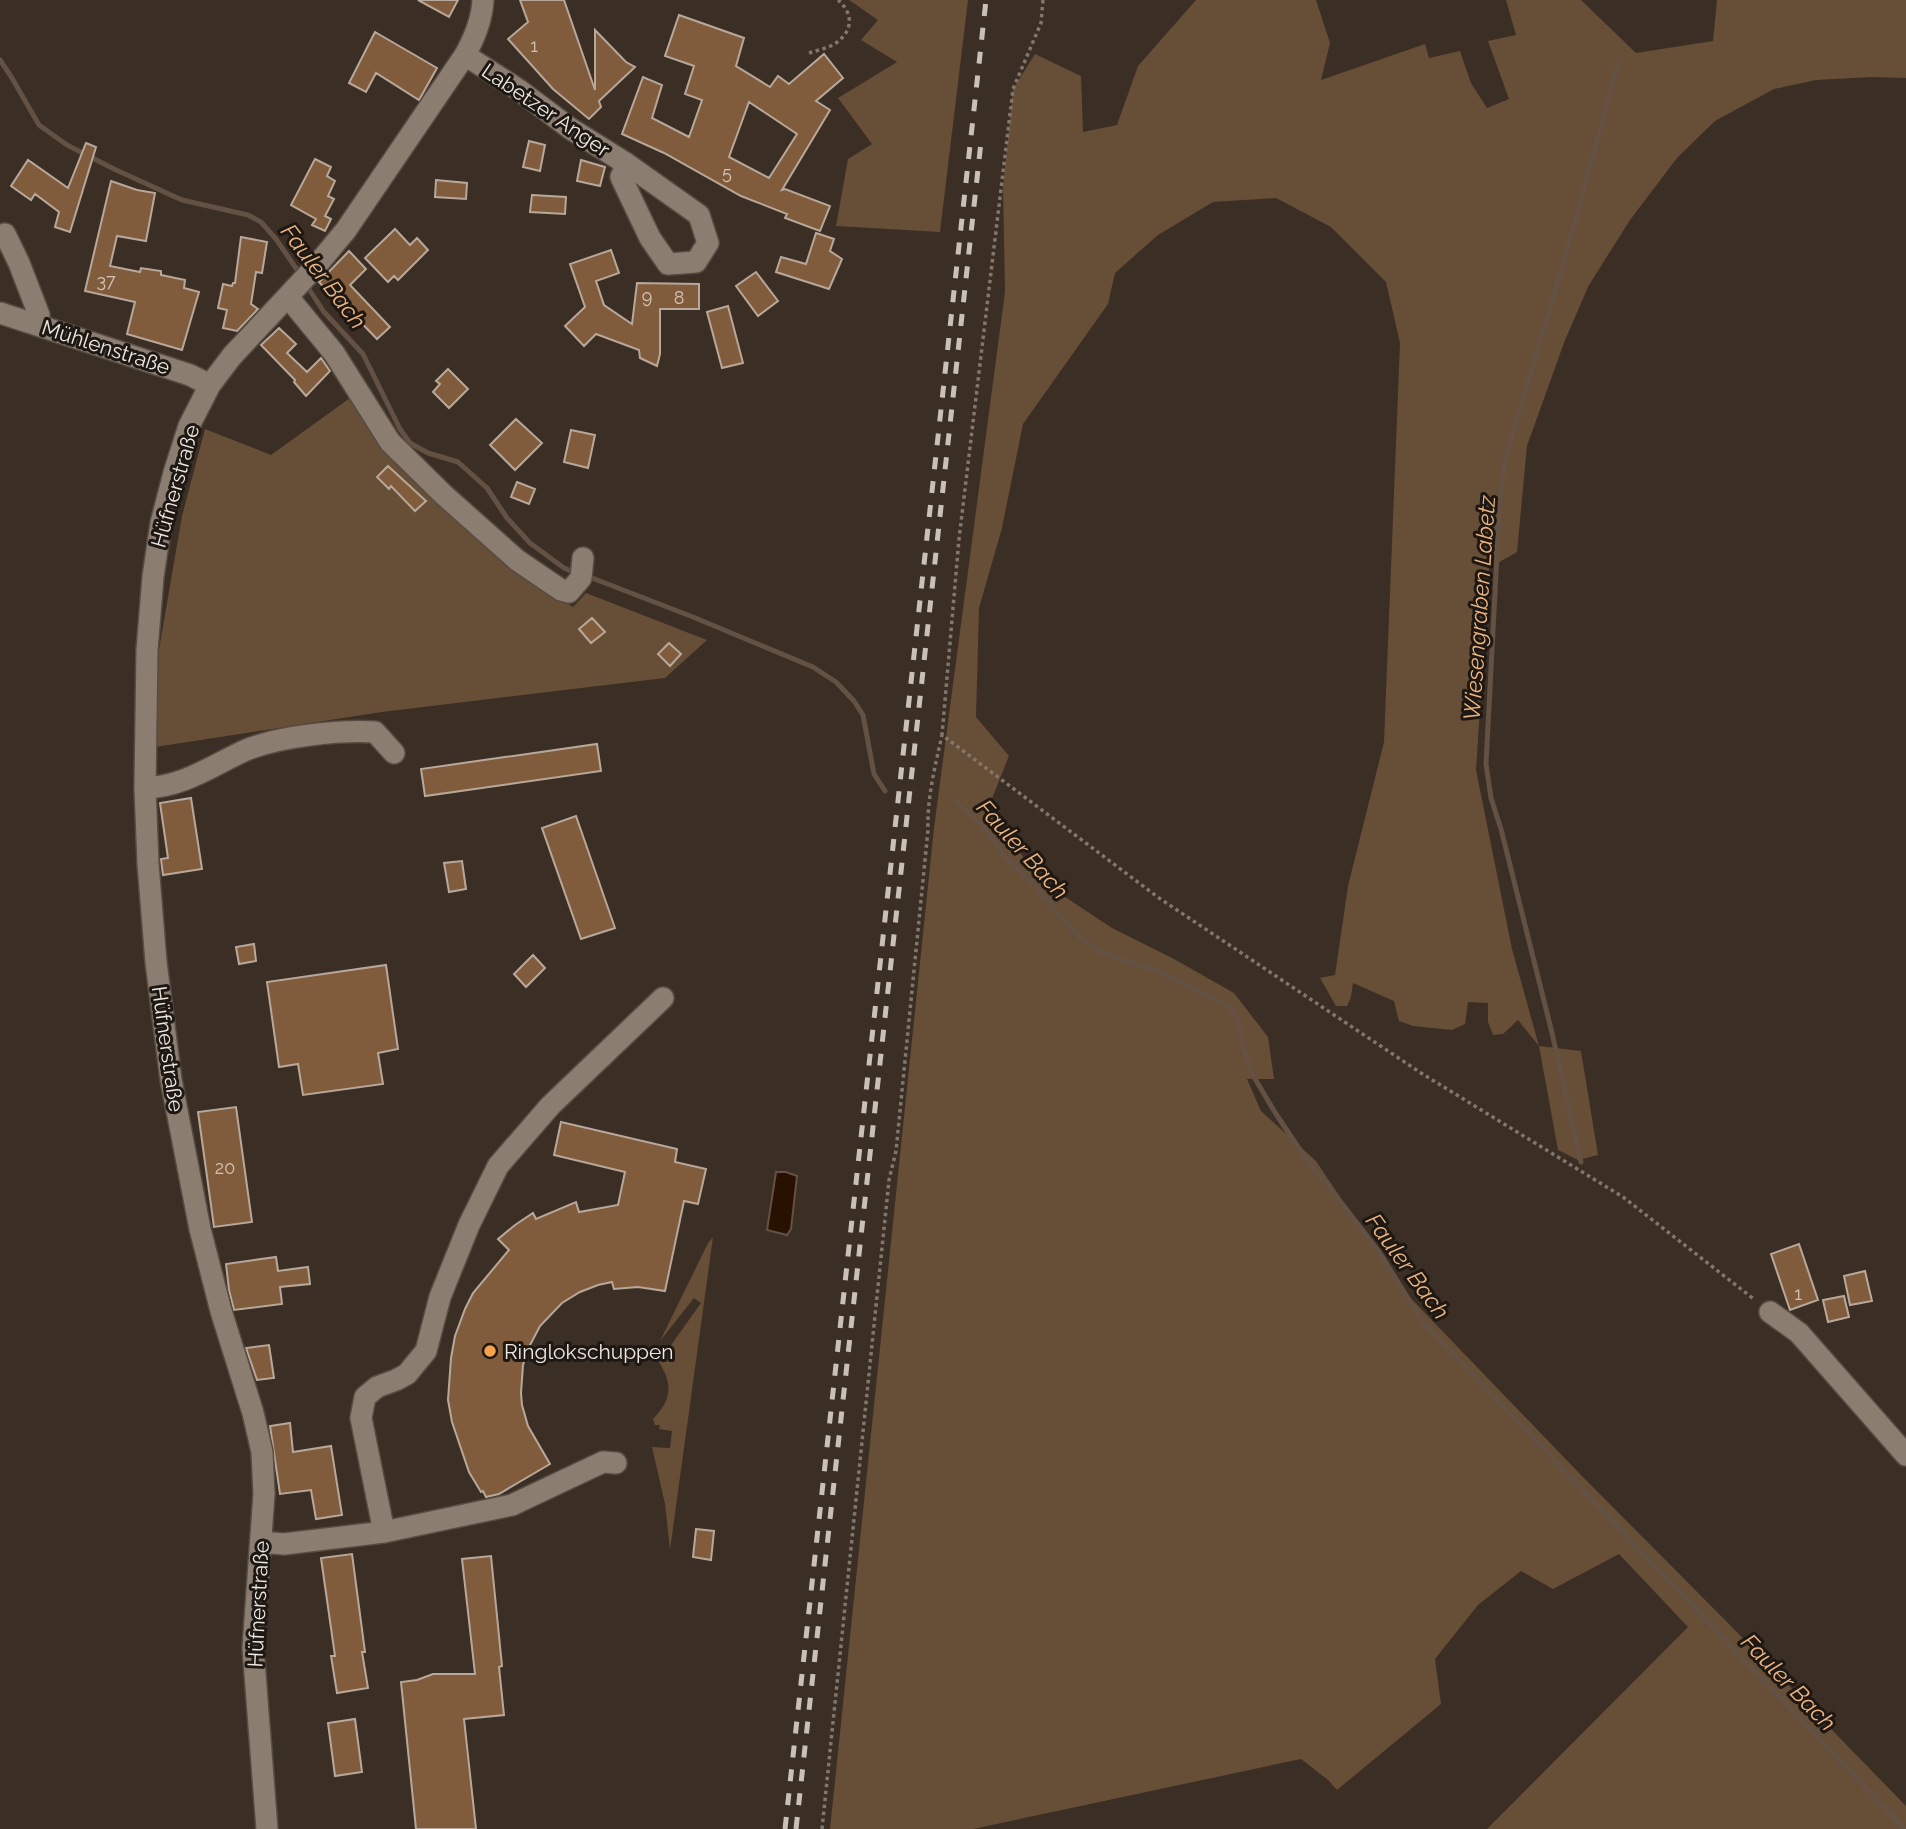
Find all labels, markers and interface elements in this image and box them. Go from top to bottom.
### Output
house number: 1 [530,35,538,56]
street label: Labetzer Anger [477,58,615,162]
house number: 5 [722,162,732,183]
water label: Fauler Bach [276,218,372,334]
house number: 37 [96,270,116,291]
house number: 9 [642,286,652,307]
house number: 8 [674,287,684,308]
street label: Mühlenstraße [39,315,173,379]
street label: Hüfnerstraße [146,422,204,550]
water label: Wiesengraben Labetz [1458,493,1500,721]
water label: Fauler Bach [971,794,1075,904]
street label: Hüfnerstraße [147,985,189,1113]
house number: 20 [215,1157,235,1178]
water label: Fauler Bach [1361,1208,1455,1324]
house number: 1 [1794,1283,1802,1304]
place label: Ringlokschuppen [504,1339,674,1364]
marker: Ringlokschuppen [482,1343,498,1359]
street label: Hüfnerstraße [242,1540,274,1668]
water label: Fauler Bach [1736,1628,1842,1736]

